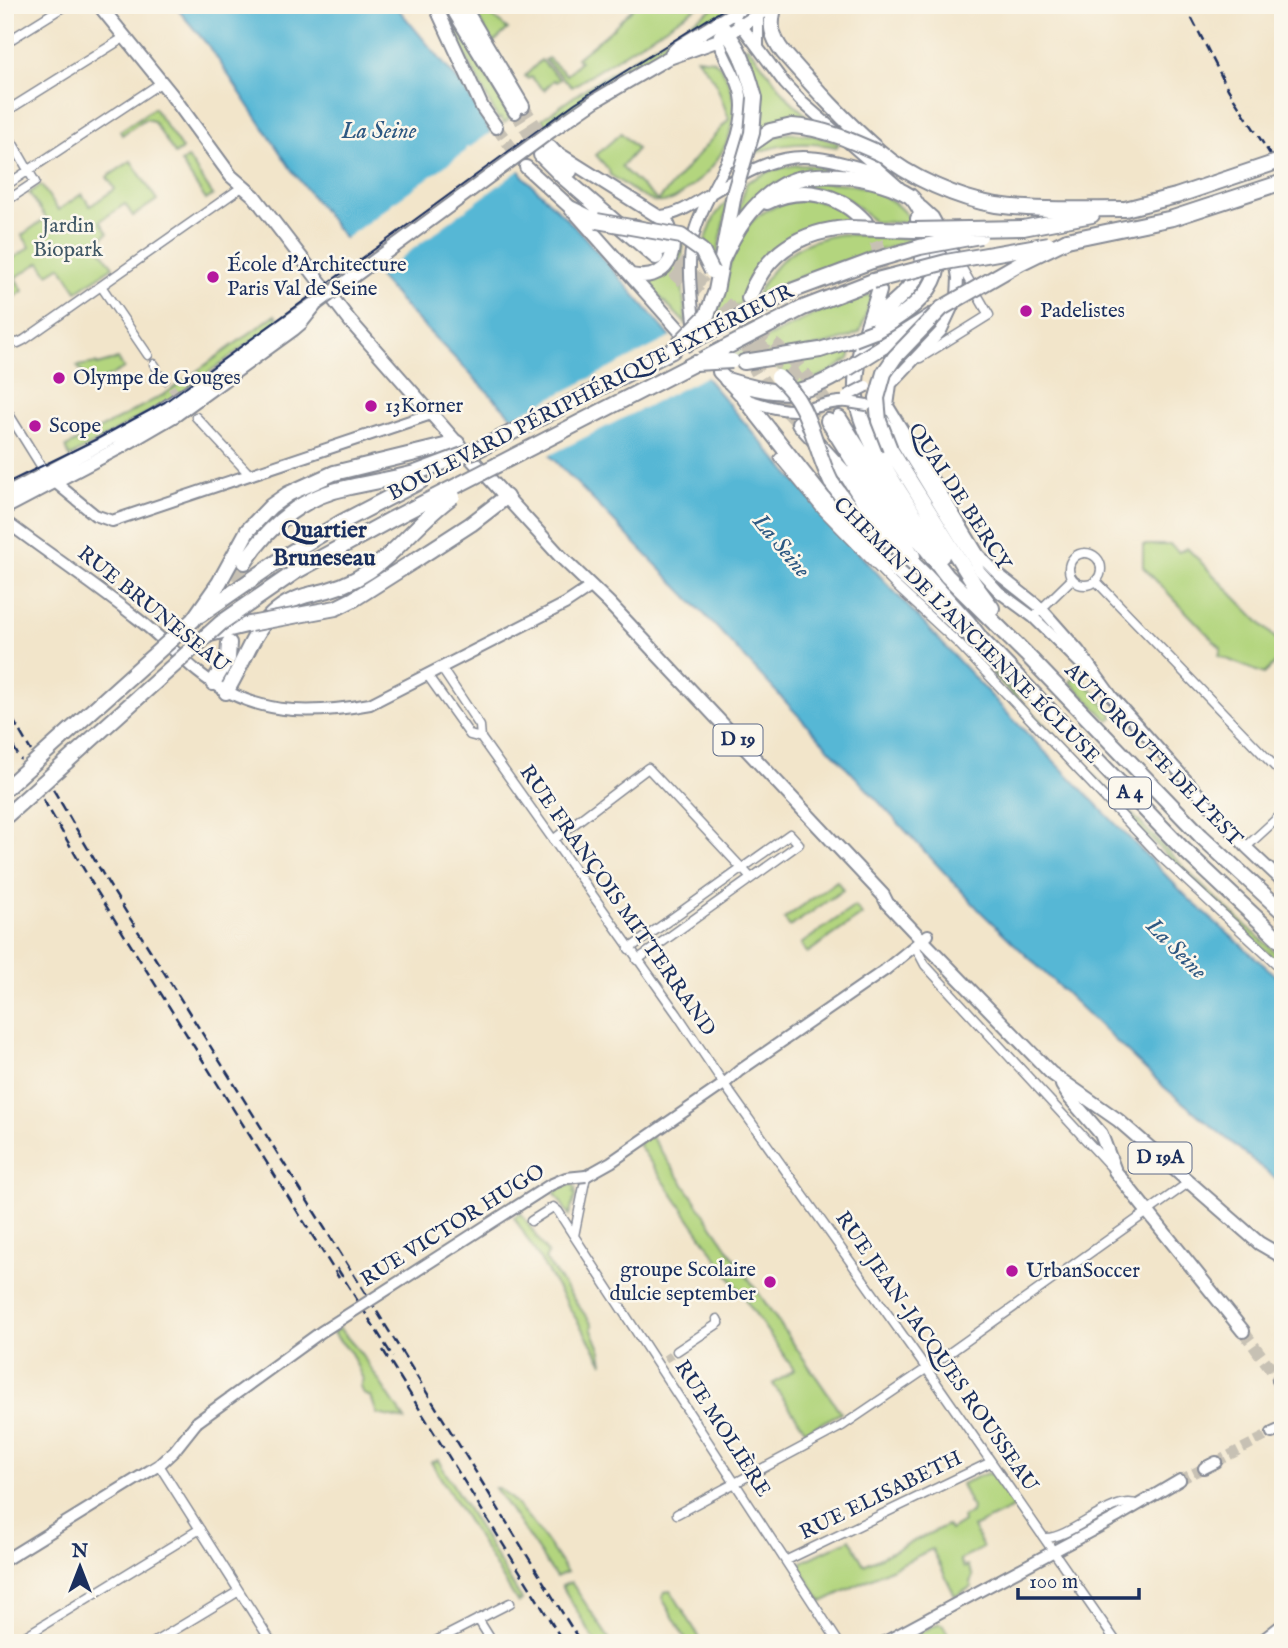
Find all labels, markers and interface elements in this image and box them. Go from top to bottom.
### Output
water label: La Seine [341,117,417,146]
park label: Jardin Biopark [33,213,104,264]
place label: École d'Architecture Paris Val de Seine [227,251,407,303]
marker: École d'Architecture Paris Val de Seine [205,269,221,285]
street label: BOULEVARD PÉRIPHÉRIQUE EXTÉRIEUR [383,277,799,508]
place label: Padelistes [1040,298,1125,325]
marker: Padelistes [1018,303,1034,319]
place label: Olympe de Gouges [73,365,241,392]
marker: Olympe de Gouges [51,370,67,386]
place label: 13Korner [385,393,464,420]
marker: 13Korner [363,398,379,414]
place label: Scope [49,413,101,440]
marker: Scope [27,418,43,434]
street label: QUAI DE BERCY [901,418,1018,577]
street label: CHEMIN DE L'ANCIENNE ÉCLUSE [827,491,1106,770]
water label: La Seine [745,507,816,584]
district label: Quartier Bruneseau [272,515,376,574]
street label: RUE BRUNESEAU [71,540,235,680]
street label: AUTOROUTE DE L’EST [1058,657,1248,853]
road number: D 19 [714,724,762,755]
street label: RUE FRANÇOIS MITTERRAND [513,760,721,1042]
road number: A 4 [1109,778,1151,808]
water label: La Seine [1139,912,1213,986]
road number: D 19A [1128,1142,1192,1174]
street label: RUE VICTOR HUGO [356,1158,550,1294]
street label: RUE JEAN-JACQUES ROUSSEAU [828,1206,1044,1498]
place label: groupe Scolaire dulcie september [609,1257,756,1308]
place label: UrbanSoccer [1026,1258,1140,1285]
marker: UrbanSoccer [1004,1263,1020,1279]
marker: groupe Scolaire dulcie september [762,1274,778,1290]
street label: RUE MOLIÈRE [668,1355,777,1502]
street label: RUE ELISABETH [795,1445,967,1547]
north arrow [46,1532,116,1602]
text: N [71,1540,89,1564]
scale bar [1018,1557,1139,1601]
text: 100 m [1029,1569,1078,1596]

